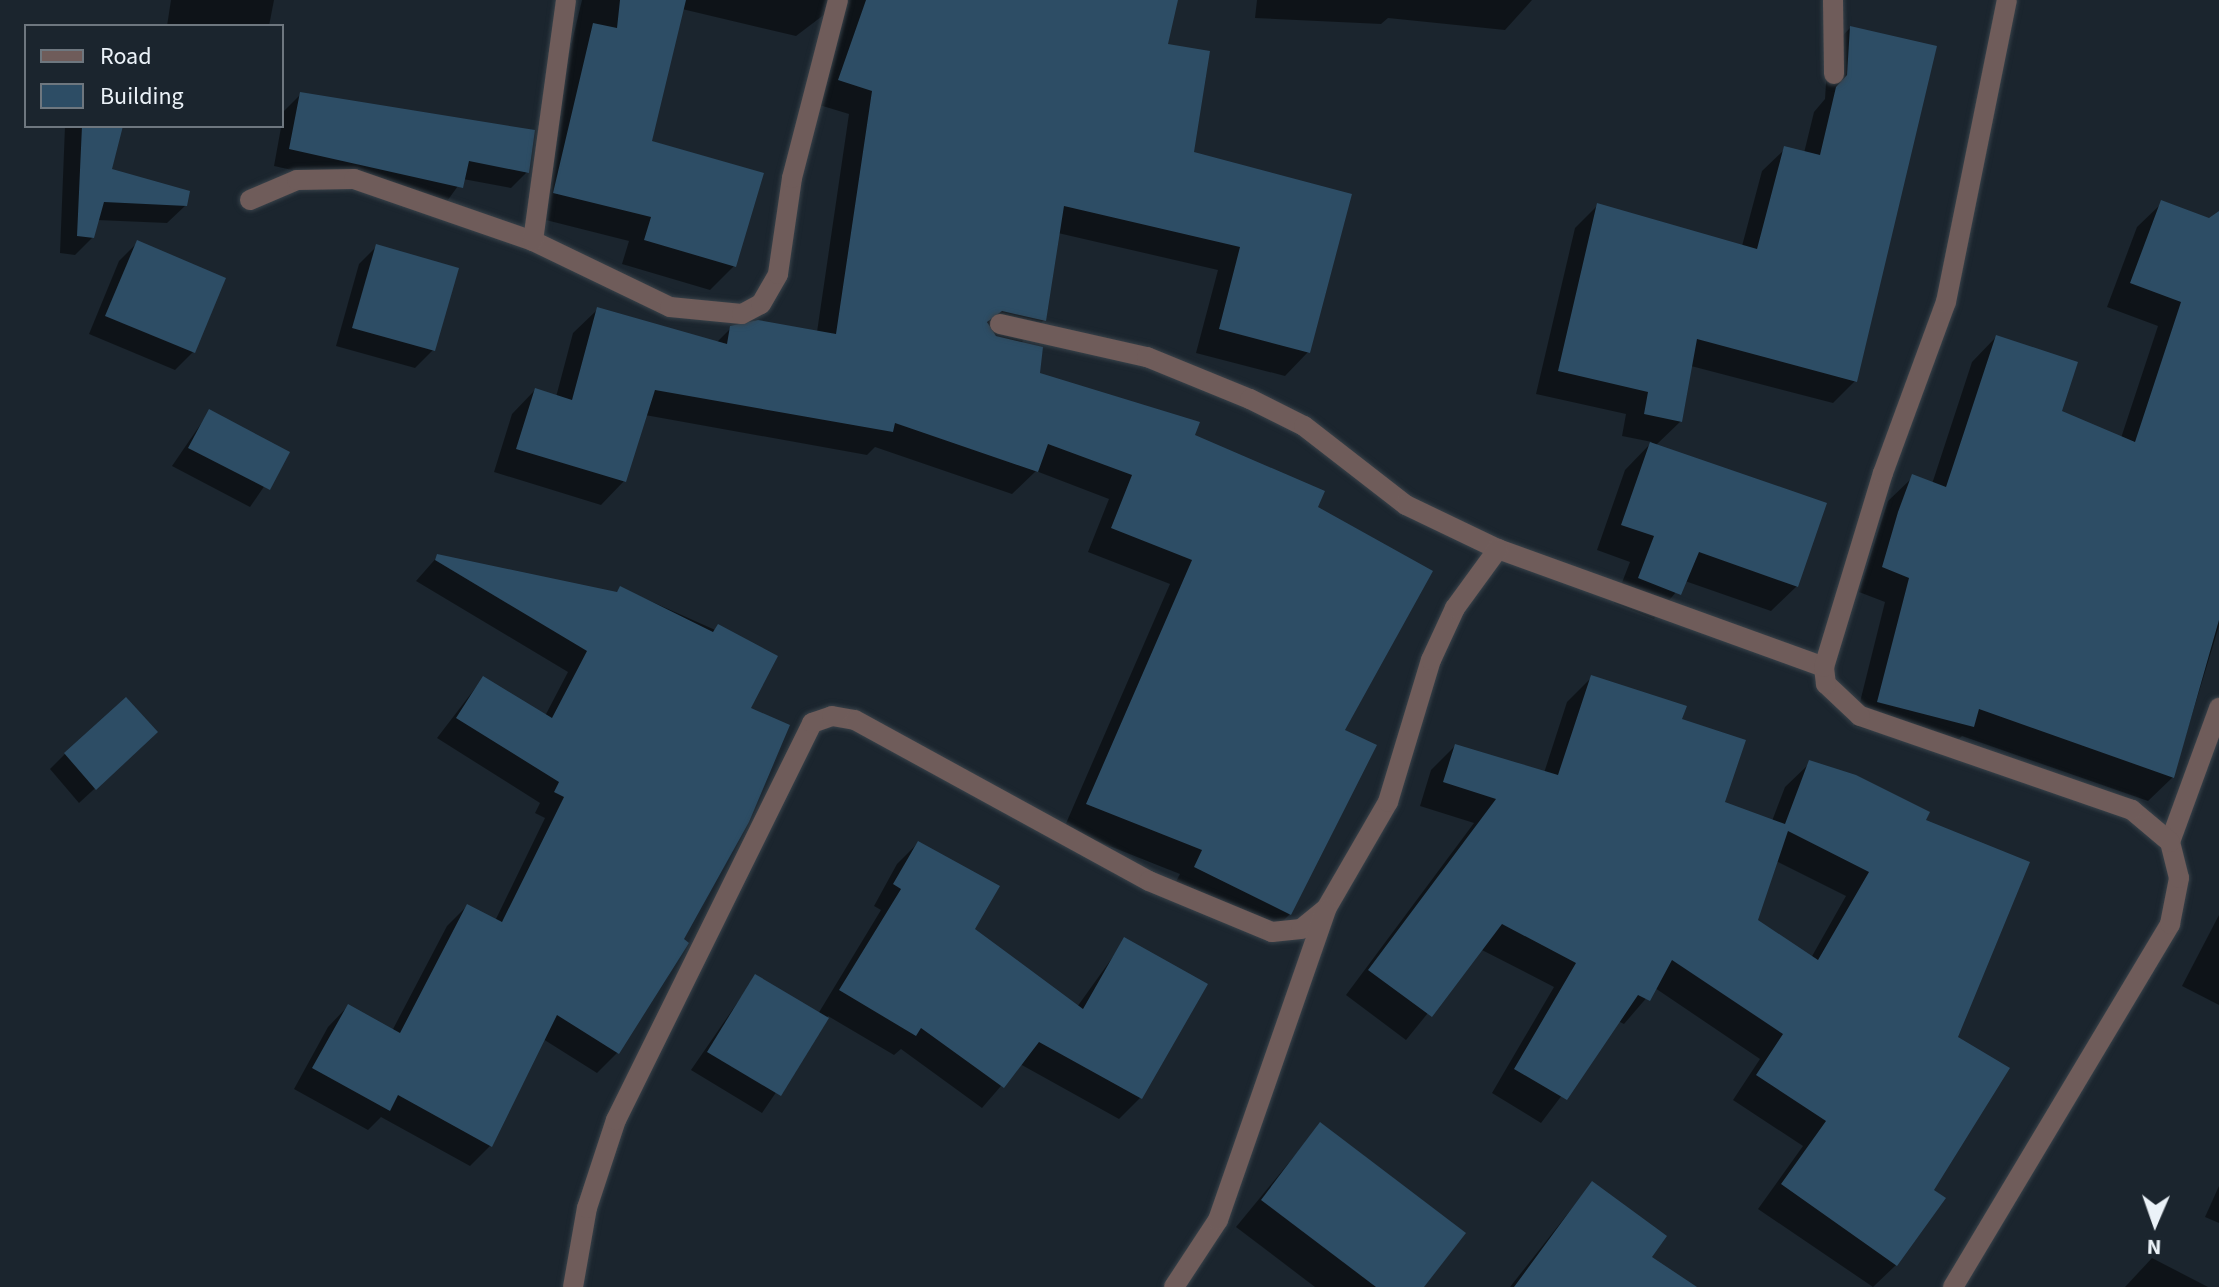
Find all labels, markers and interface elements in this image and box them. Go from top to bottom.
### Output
legend [24,24,284,128]
text: Road [100,39,152,74]
text: Building [100,79,184,114]
north arrow [2115,1183,2195,1263]
text: N [2146,1231,2162,1263]

